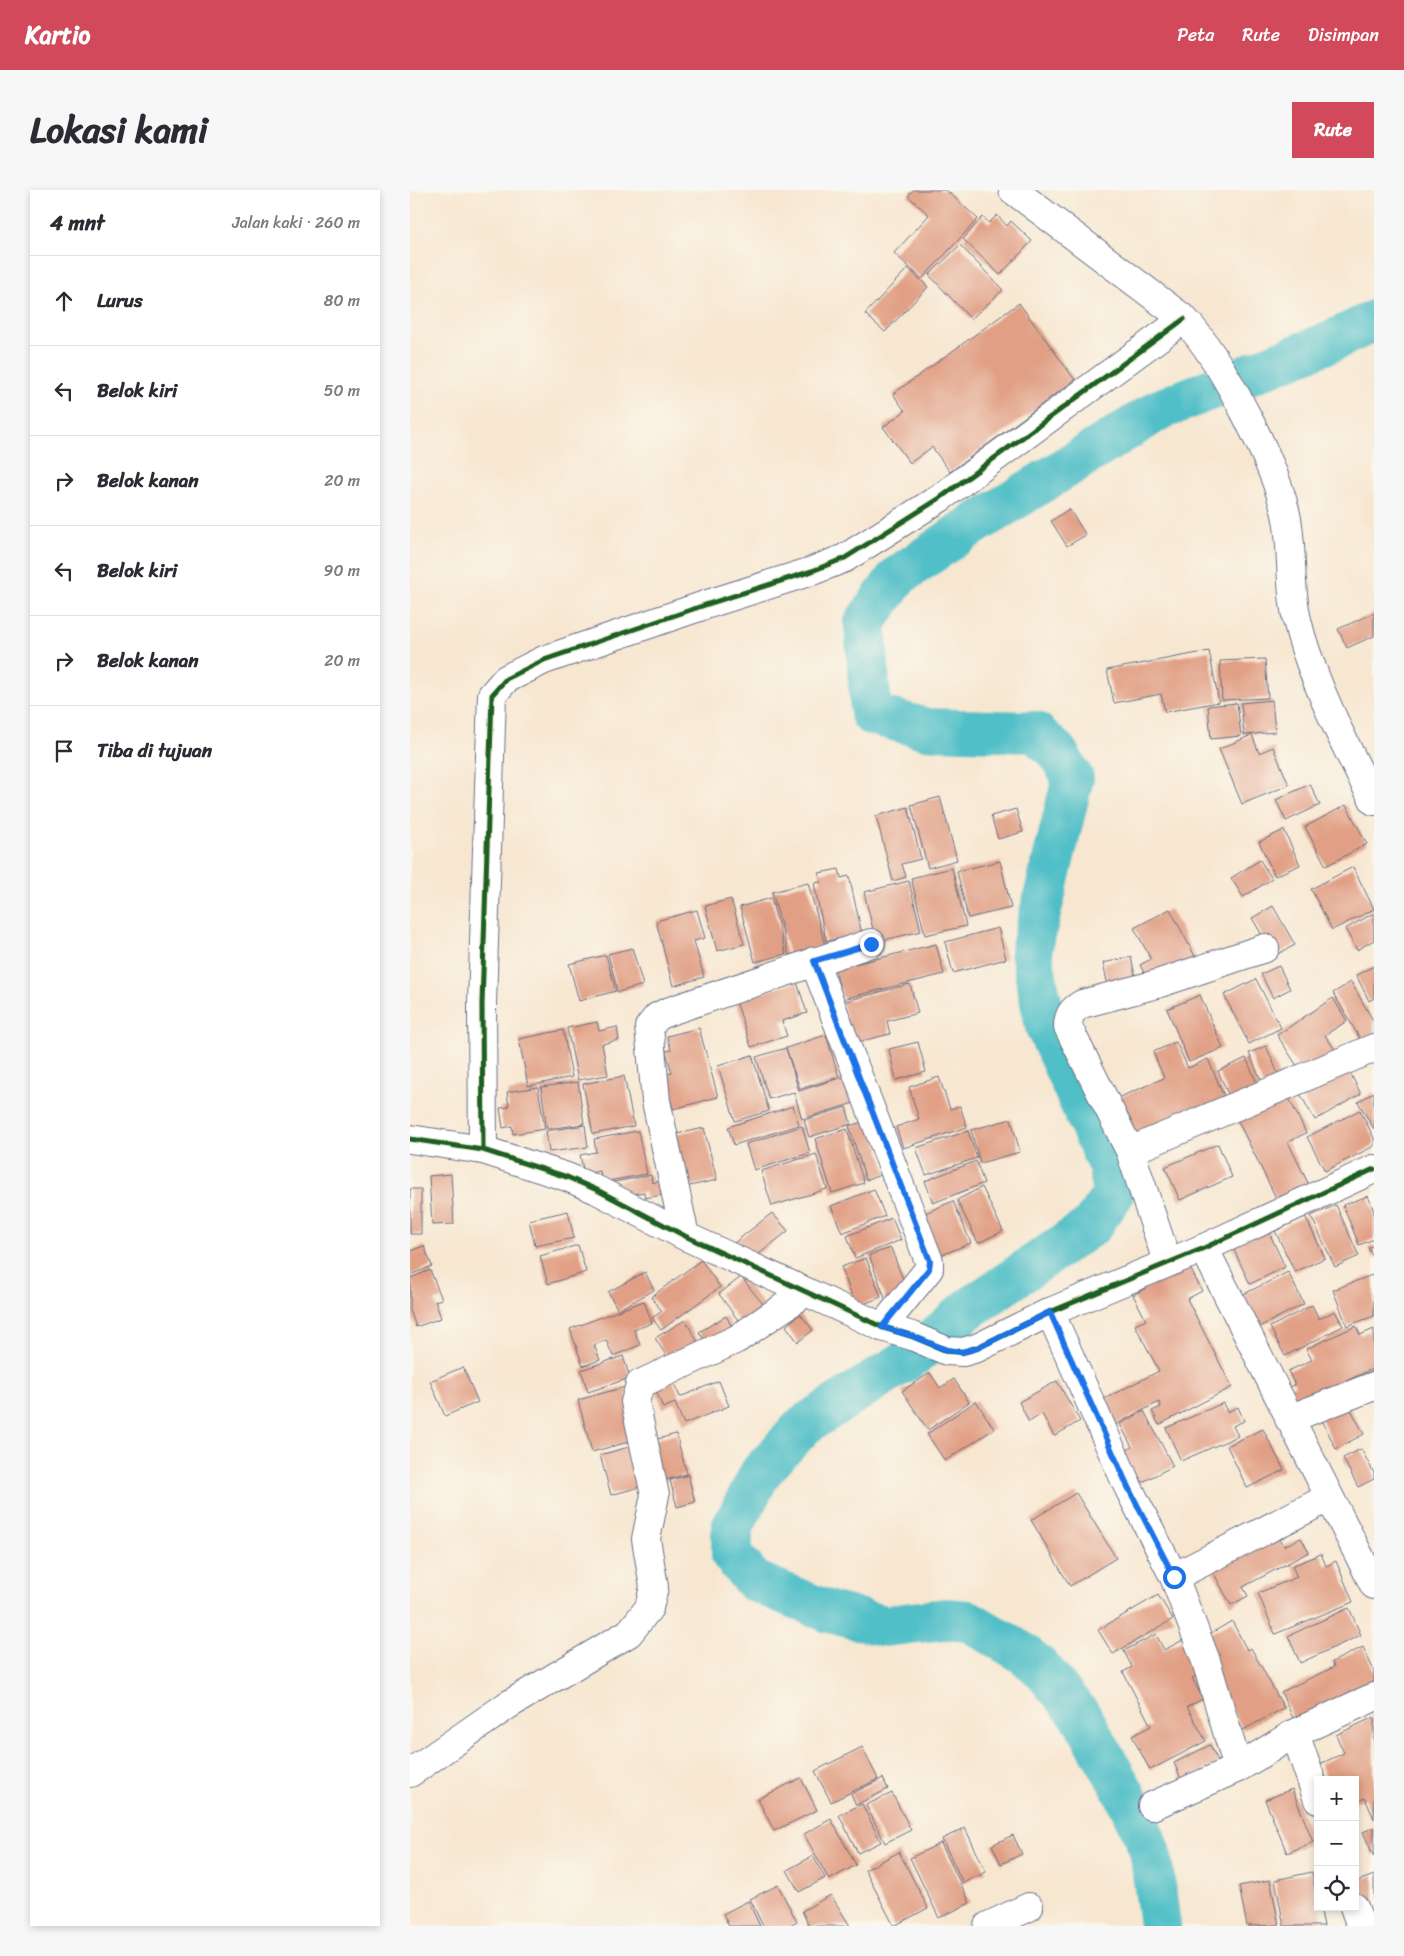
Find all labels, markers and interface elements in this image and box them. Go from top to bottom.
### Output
text: Kartio [25,14,90,56]
text: Peta [1177,19,1214,51]
text: Rute [1242,19,1280,51]
text: Disimpan [1308,19,1379,51]
text: Lokasi kami [30,99,208,161]
button: Rute [1292,102,1374,158]
text: 4 mnt [50,204,105,242]
text: Jalan kaki · 260 m [232,208,360,237]
text: Lurus [97,284,143,317]
text: 80 m [324,286,360,315]
icon: ahead [50,287,78,315]
text: Belok kiri [97,374,177,407]
text: 50 m [324,376,360,405]
icon: left [50,377,78,405]
text: Belok kanan [97,464,199,497]
text: 20 m [324,466,360,495]
icon: right [50,467,78,495]
text: Belok kiri [97,554,177,587]
text: 90 m [324,556,360,585]
icon: left [50,557,78,585]
text: Belok kanan [97,644,199,677]
text: 20 m [324,646,360,675]
icon: right [50,647,78,675]
text: Tiba di tujuan [97,734,212,767]
icon: arrive [50,737,78,765]
route end [860,933,883,956]
route start [1163,1566,1186,1589]
map controls [1314,1776,1359,1911]
button: + [1314,1776,1359,1821]
button: − [1314,1821,1359,1866]
button: locate [1314,1866,1359,1911]

